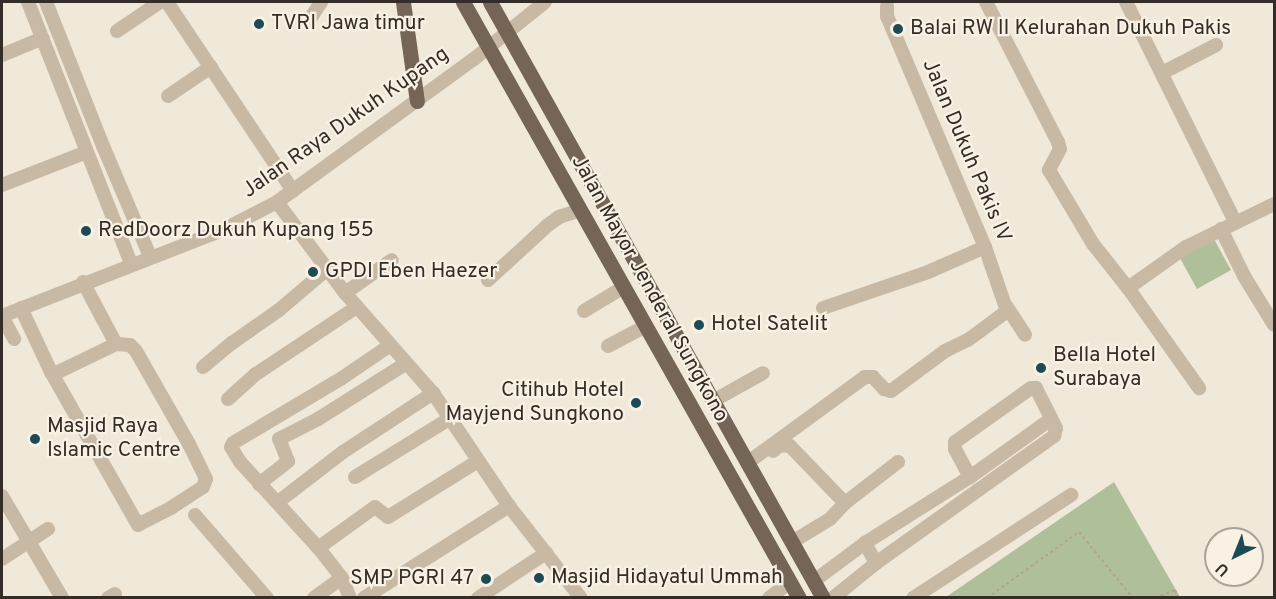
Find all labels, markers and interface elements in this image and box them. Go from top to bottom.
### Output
place label: TVRI Jawa timur [271,11,425,37]
place label: Balai RW II Kelurahan Dukuh Pakis [910,16,1232,42]
marker: TVRI Jawa timur [252,17,266,31]
marker: Balai RW II Kelurahan Dukuh Pakis [891,22,905,36]
street label: Jalan Raya Dukuh Kupang [238,42,454,204]
street label: Jalan Dukuh Pakis IV [916,56,1016,246]
street label: Jalan Mayor Jenderal Sungkono [565,151,733,427]
place label: RedDoorz Dukuh Kupang 155 [98,218,374,244]
marker: RedDoorz Dukuh Kupang 155 [79,224,93,238]
place label: GPDI Eben Haezer [325,259,497,285]
marker: GPDI Eben Haezer [306,265,320,279]
place label: Hotel Satelit [711,312,828,338]
marker: Hotel Satelit [692,318,706,332]
place label: Bella Hotel Surabaya [1053,343,1156,393]
marker: Bella Hotel Surabaya [1034,361,1048,375]
place label: Citihub Hotel Mayjend Sungkono [445,378,624,428]
marker: Citihub Hotel Mayjend Sungkono [629,396,643,410]
place label: Masjid Raya Islamic Centre [47,414,180,464]
marker: Masjid Raya Islamic Centre [28,432,42,446]
north arrow [1204,527,1264,587]
text: U [1212,557,1234,580]
place label: Masjid Hidayatul Ummah [551,565,783,591]
place label: SMP PGRI 47 [350,566,474,592]
marker: Masjid Hidayatul Ummah [532,571,546,585]
marker: SMP PGRI 47 [479,572,493,586]

